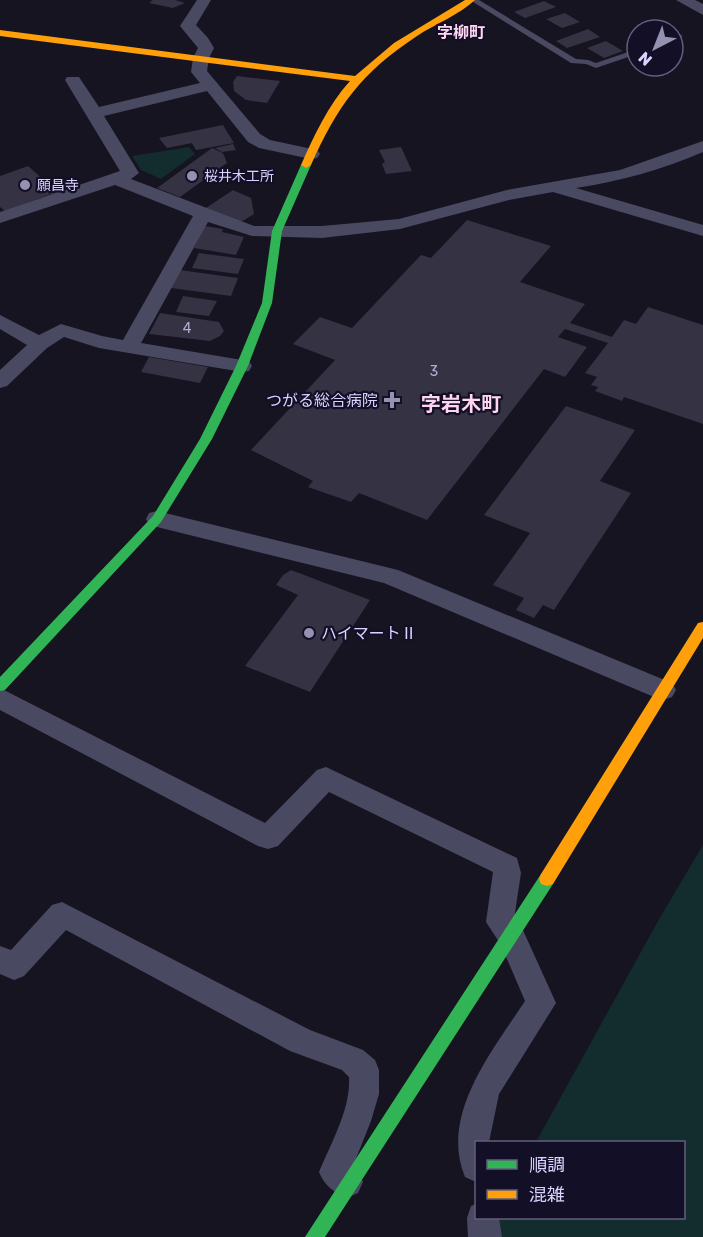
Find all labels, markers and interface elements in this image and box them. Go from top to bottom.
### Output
north arrow [625,18,685,78]
district label: 字柳町 [437,23,485,42]
text: N [635,48,656,70]
place label: 桜井木工所 [204,168,274,185]
marker: 桜井木工所 [185,169,199,183]
place label: 願昌寺 [37,177,79,194]
marker: 願昌寺 [18,178,32,192]
house number: 4 [183,320,192,337]
house number: 3 [430,363,438,380]
place label: つがる総合病院 [266,391,378,410]
marker: つがる総合病院 [383,391,401,409]
district label: 字岩木町 [421,392,501,416]
place label: ハイマートⅡ [321,624,417,643]
marker: ハイマートⅡ [302,626,316,640]
legend [475,1141,685,1219]
text: 順調 [529,1154,565,1176]
text: 混雑 [529,1184,565,1206]

